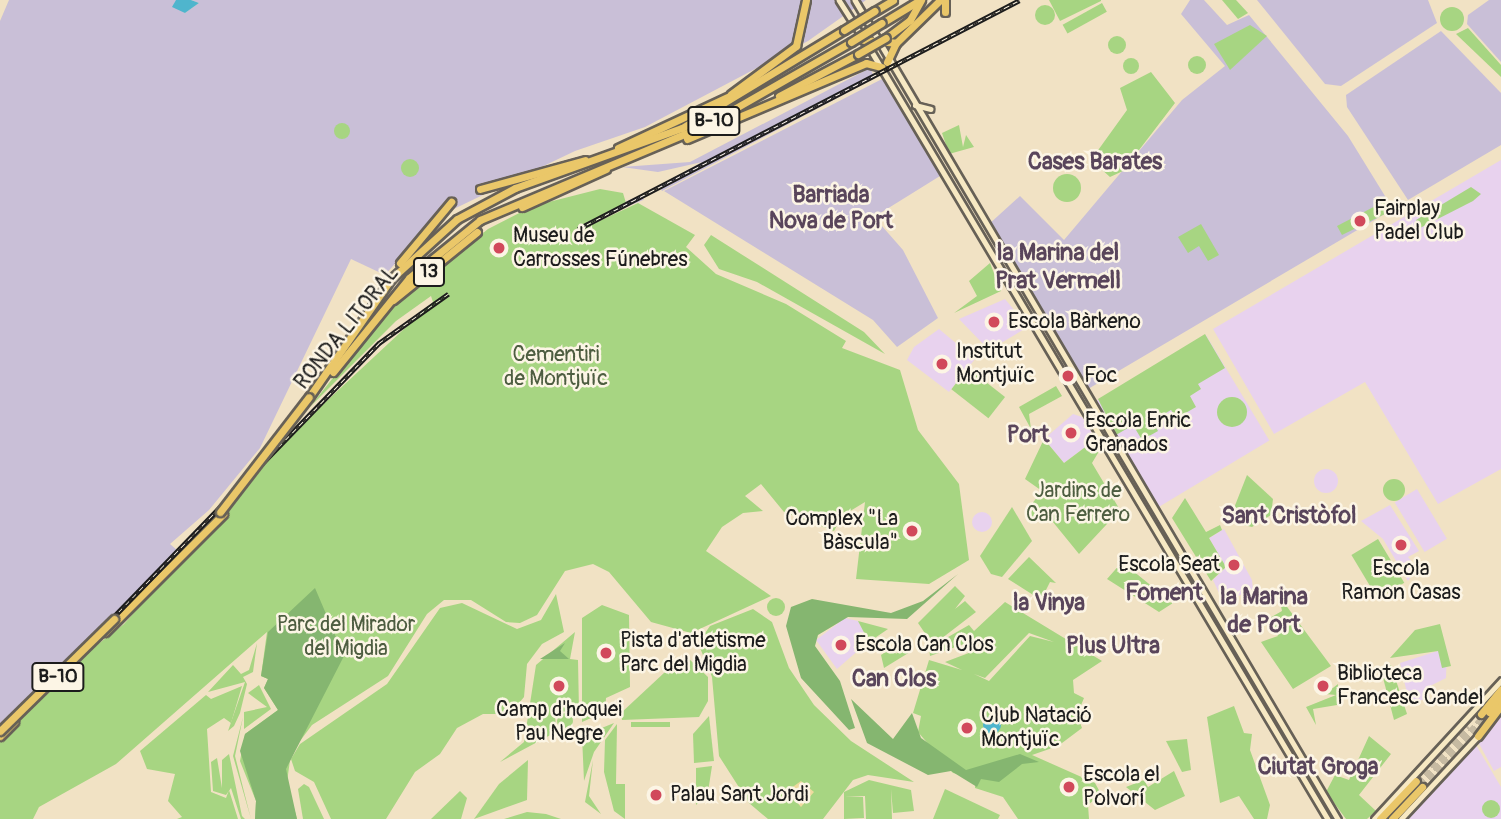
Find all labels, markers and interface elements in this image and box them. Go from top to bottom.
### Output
road number: B-10 [686,105,742,136]
district label: Cases Barates [1028,148,1162,176]
district label: Barriada Nova de Port [769,181,893,235]
place label: Fairplay Padel Club [1374,196,1464,246]
marker: Fairplay Padel Club [1352,213,1368,229]
place label: Museu de Carrosses Fúnebres [513,223,688,273]
district label: la Marina del Prat Vermell [995,239,1121,295]
marker: Museu de Carrosses Fúnebres [491,240,507,256]
road number: 13 [412,256,446,288]
street label: RONDA LITORAL [290,261,404,395]
place label: Escola Bàrkeno [1008,309,1141,335]
marker: Escola Bàrkeno [986,314,1002,330]
place label: Institut Montjuïc [956,339,1035,389]
park label: Cementiri de Montjuïc [504,342,608,392]
marker: Institut Montjuïc [934,356,950,372]
place label: Foc [1084,363,1118,389]
marker: Foc [1058,366,1078,386]
place label: Escola Enric Granados [1085,408,1191,458]
district label: Port [1007,421,1049,449]
marker: Escola Enric Granados [1063,425,1079,441]
park label: Jardins de Can Ferrero [1026,478,1130,528]
district label: Sant Cristòfol [1222,502,1356,530]
place label: Complex "La Bàscula" [785,506,898,556]
marker: Complex "La Bàscula" [904,523,920,539]
marker: Escola Ramon Casas [1393,537,1409,553]
place label: Escola Seat [1118,552,1220,578]
place label: Escola Ramon Casas [1341,556,1461,606]
marker: Escola Seat [1226,557,1242,573]
district label: Foment [1125,579,1203,607]
district label: la Marina de Port [1220,583,1308,639]
district label: la Vinya [1013,589,1085,617]
park label: Parc del Mirador del Migdia [277,612,415,662]
place label: Pista d'atletisme Parc del Migdia [620,628,765,678]
place label: Escola Can Clos [855,632,994,658]
district label: Plus Ultra [1066,632,1160,660]
marker: Escola Can Clos [833,637,849,653]
marker: Pista d'atletisme Parc del Migdia [598,645,614,661]
place label: Biblioteca Francesc Candel [1337,661,1484,711]
road number: B-10 [30,662,86,692]
district label: Can Clos [852,665,936,693]
marker: Camp d'hoquei Pau Negre [551,678,567,694]
marker: Biblioteca Francesc Candel [1315,678,1331,694]
place label: Camp d'hoquei Pau Negre [496,697,622,747]
place label: Club Natació Montjuïc [981,703,1092,753]
marker: Club Natació Montjuïc [959,720,975,736]
district label: Ciutat Groga [1257,753,1379,781]
place label: Escola el Polvorí [1083,762,1160,812]
marker: Escola el Polvorí [1061,779,1077,795]
place label: Palau Sant Jordi [670,782,808,808]
marker: Palau Sant Jordi [648,787,664,803]

